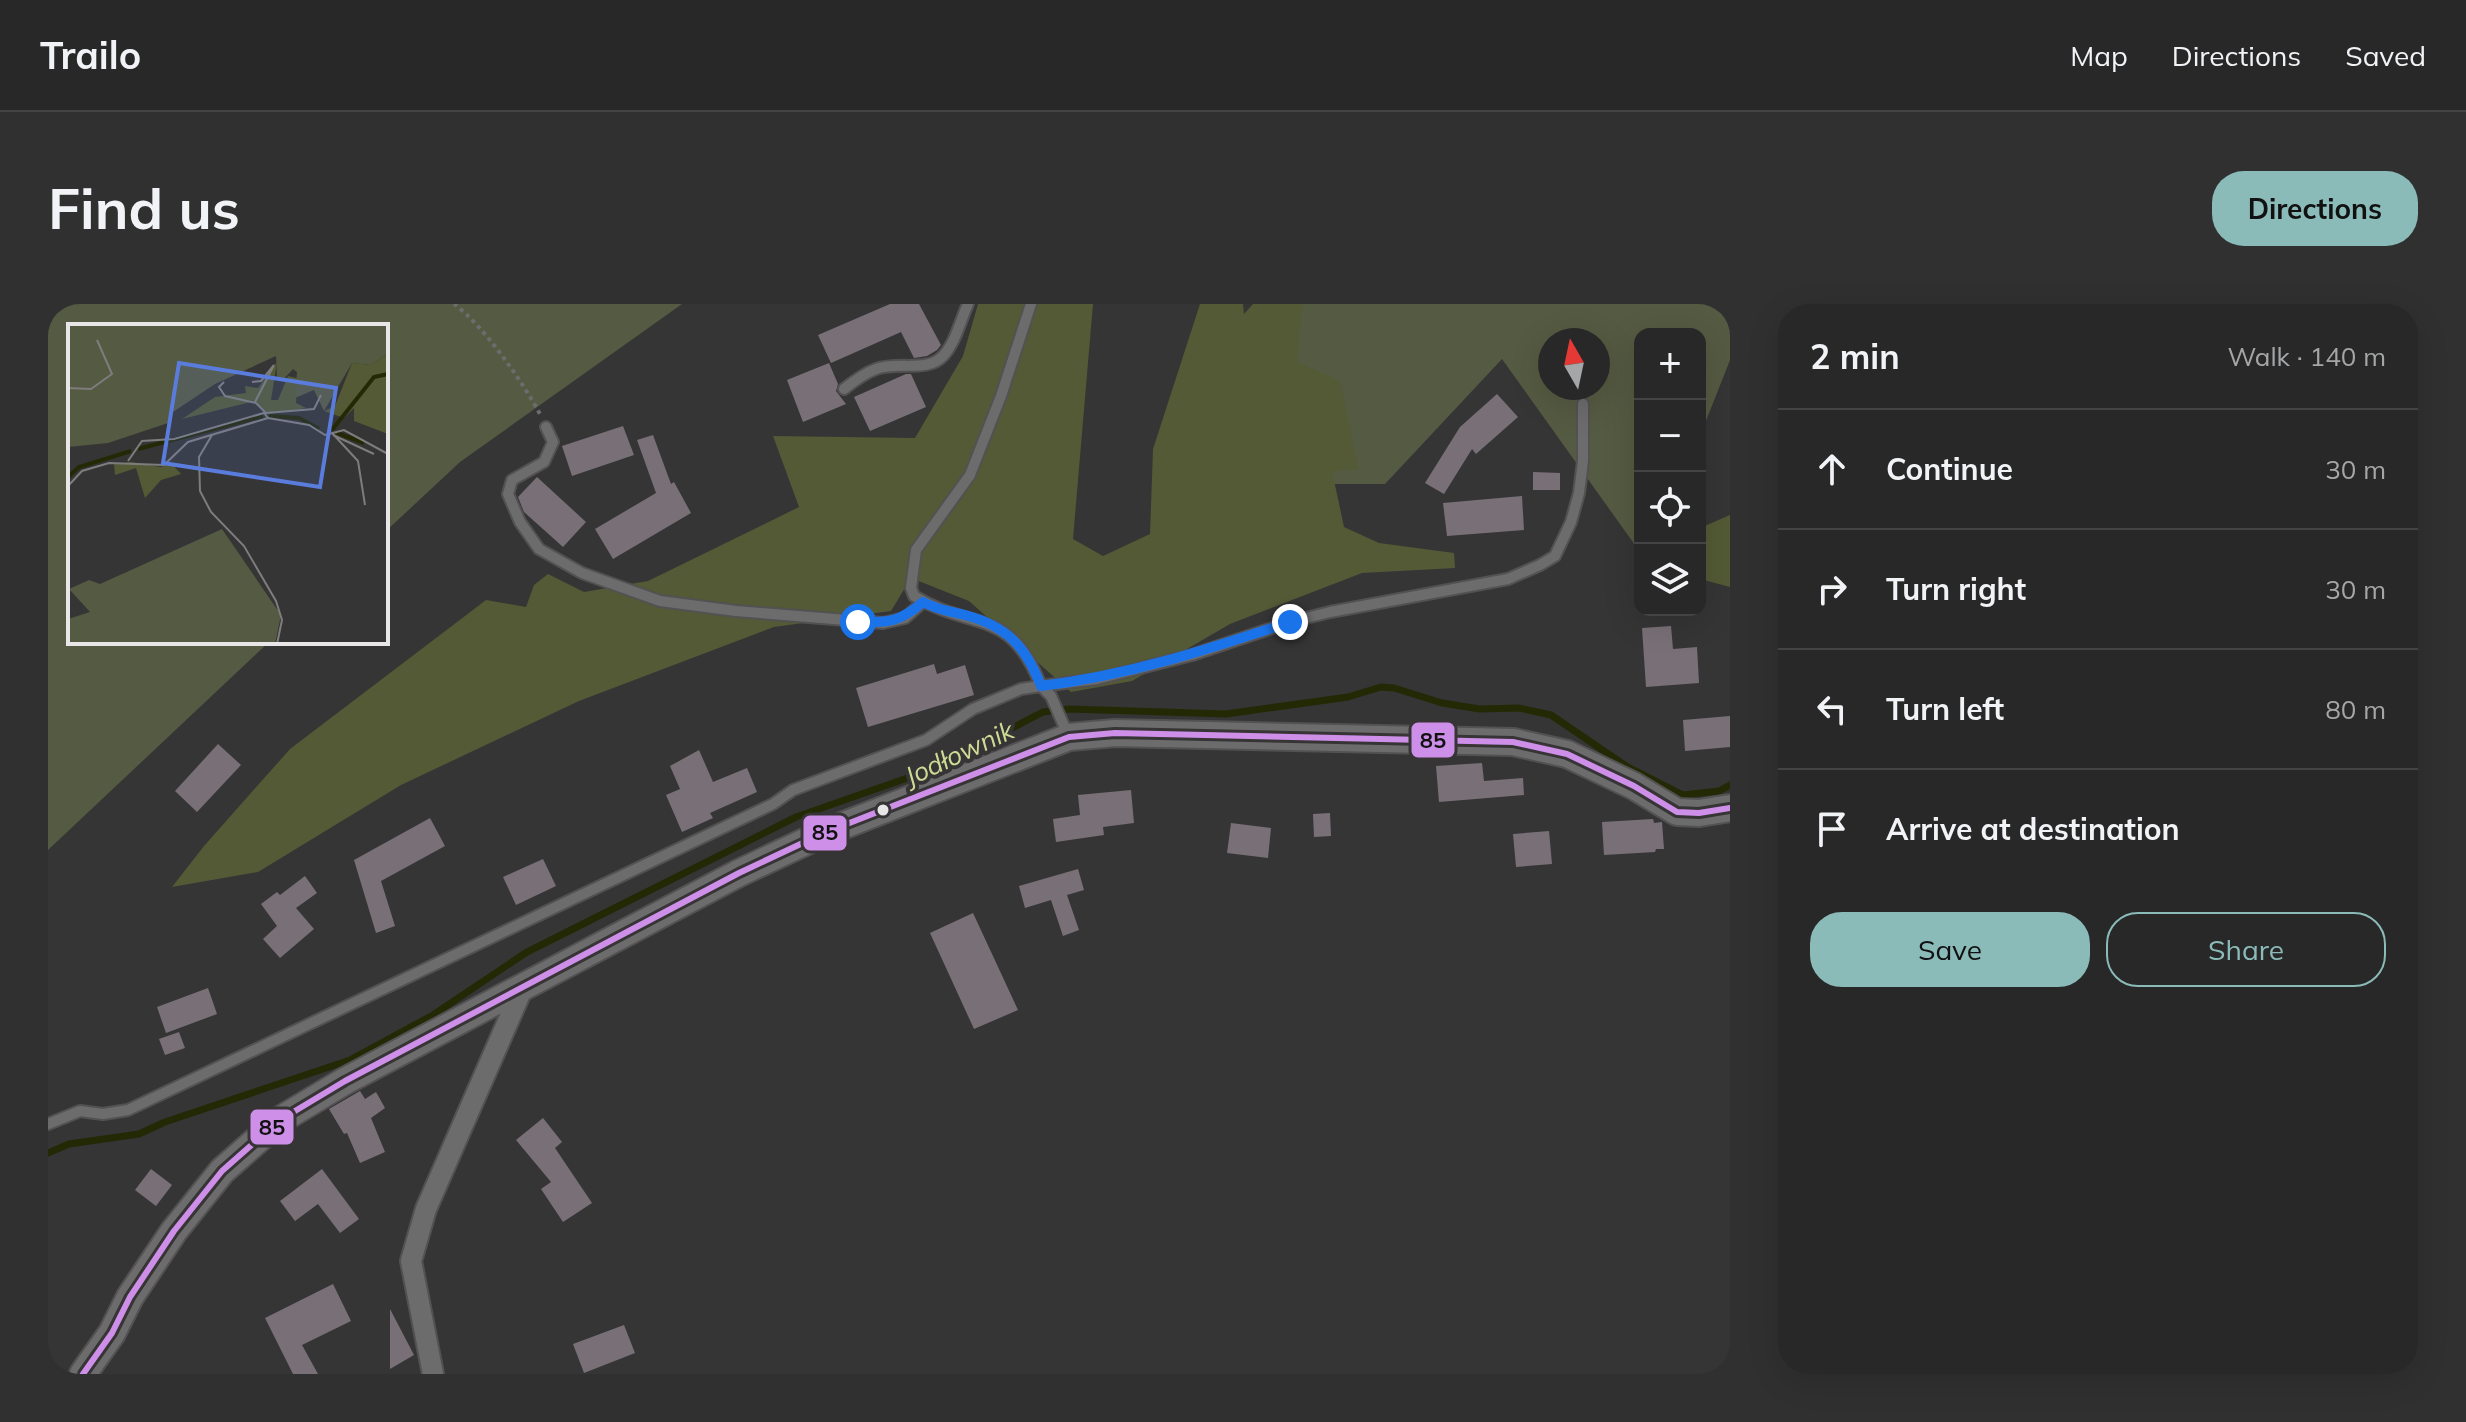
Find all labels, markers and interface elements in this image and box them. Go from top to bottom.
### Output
text: Trailo [40,31,141,79]
text: Map [2070,38,2128,73]
text: Directions [2172,38,2301,73]
text: Saved [2345,38,2426,73]
button: Directions [2212,171,2418,246]
text: Find us [48,173,240,243]
inset map [68,324,388,644]
north arrow [1538,328,1610,400]
map controls [1634,328,1706,616]
button: + [1634,328,1706,400]
text: 2 min [1810,335,1900,378]
text: Walk · 140 m [2227,340,2386,373]
button: − [1634,400,1706,472]
icon: ahead [1810,447,1854,491]
text: Continue [1886,450,2013,488]
text: 30 m [2325,453,2386,486]
button: locate [1634,472,1706,544]
button: layers [1634,544,1706,616]
icon: right [1810,567,1854,611]
text: Turn right [1886,570,2026,608]
text: 30 m [2325,573,2386,606]
route start [840,604,876,640]
route end [1272,604,1308,640]
icon: left [1810,687,1854,731]
text: Turn left [1886,690,2004,728]
text: 80 m [2325,693,2386,726]
water label: Jodłownik [897,713,1020,794]
line badge: 85 [1410,721,1456,759]
text: 85 [1420,726,1446,754]
unlabelled marker [875,802,891,818]
icon: arrive [1810,807,1854,851]
text: Arrive at destination [1886,810,2180,848]
line badge: 85 [802,814,848,852]
text: 85 [812,818,838,846]
button: Save [1810,912,2090,987]
button: Share [2106,912,2386,987]
line badge: 85 [249,1108,295,1146]
text: 85 [259,1113,285,1141]

